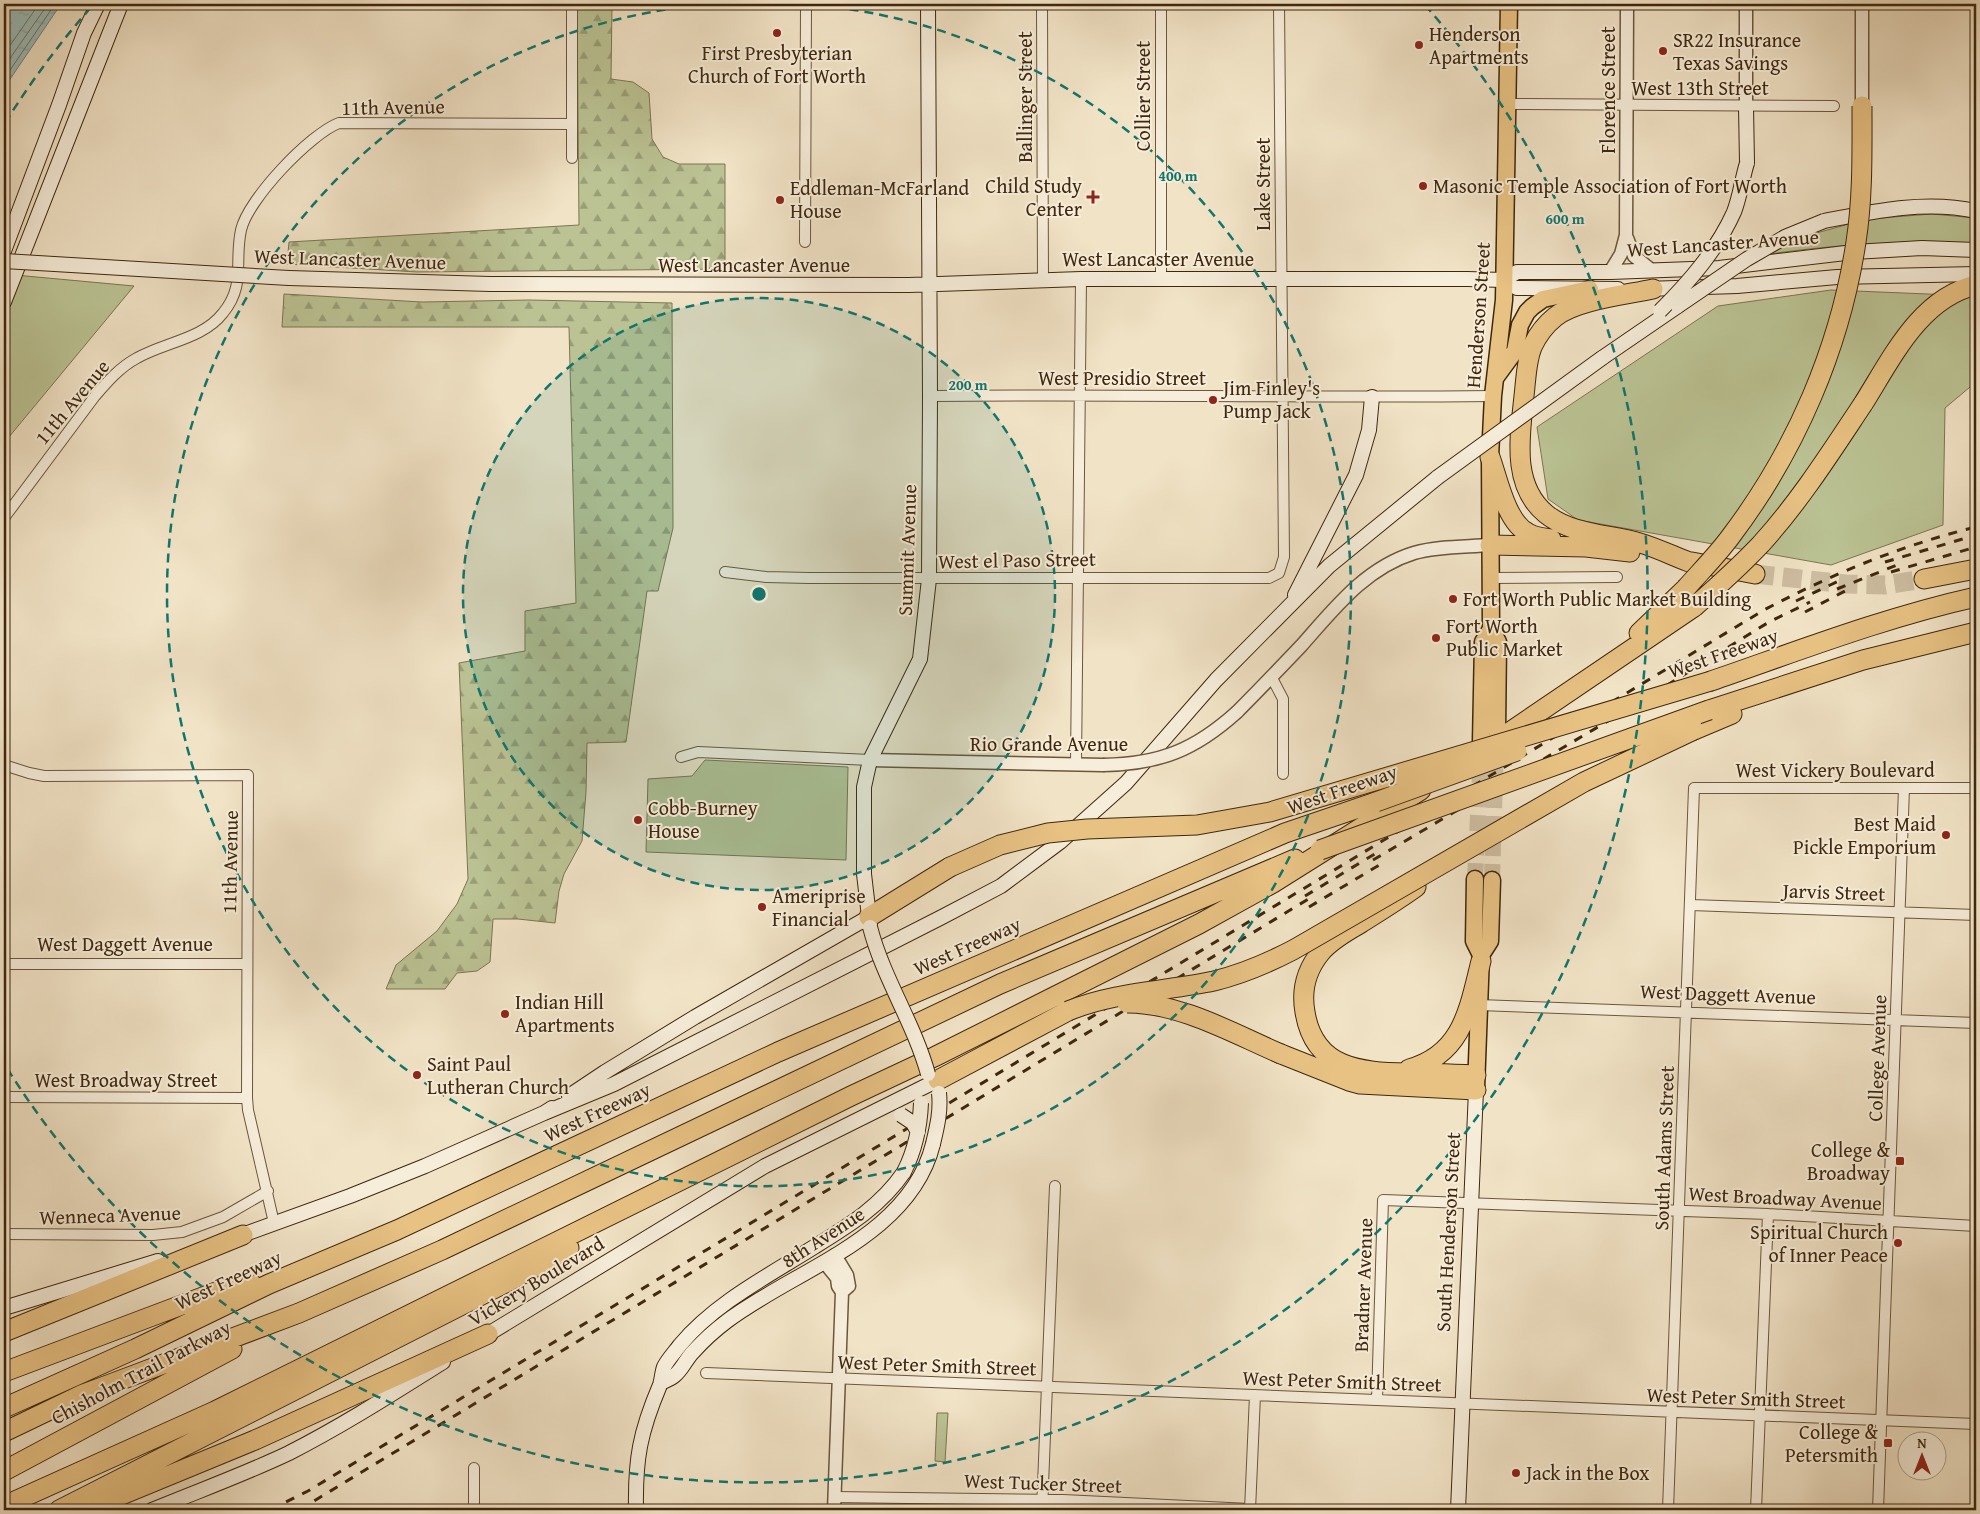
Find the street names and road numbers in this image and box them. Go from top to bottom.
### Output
street label: Florence Street [1593,26,1622,154]
street label: Ballinger Street [1010,31,1039,163]
street label: Collier Street [1128,41,1157,151]
street label: West 13th Street [1631,73,1769,102]
street label: 11th Avenue [341,91,445,122]
street label: Lake Street [1248,137,1277,231]
street label: West Lancaster Avenue [1626,221,1820,264]
street label: West Lancaster Avenue [253,241,447,276]
street label: Henderson Street [1458,241,1497,389]
street label: West Lancaster Avenue [1062,244,1254,273]
street label: West Lancaster Avenue [658,250,850,279]
street label: 11th Avenue [27,353,116,451]
street label: West Presidio Street [1038,363,1206,392]
street label: Summit Avenue [890,484,923,616]
street label: West el Paso Street [938,544,1096,575]
street label: West Freeway [1664,620,1782,685]
street label: Rio Grande Avenue [970,729,1128,758]
street label: West Vickery Boulevard [1735,755,1935,784]
street label: West Freeway [1283,756,1401,821]
street label: 11th Avenue [214,810,245,914]
street label: Jarvis Street [1779,875,1886,908]
street label: West Freeway [908,909,1025,982]
street label: West Daggett Avenue [37,929,213,958]
street label: West Daggett Avenue [1640,976,1816,1011]
street label: College Avenue [1860,994,1893,1122]
street label: West Broadway Street [35,1065,217,1094]
street label: South Adams Street [1646,1065,1681,1231]
street label: West Freeway [539,1074,655,1149]
street label: South Henderson Street [1428,1131,1467,1333]
street label: West Broadway Avenue [1688,1178,1883,1217]
street label: Wenneca Avenue [39,1198,181,1231]
street label: 8th Avenue [776,1199,870,1274]
street label: Bradner Avenue [1346,1217,1379,1353]
street label: Vickery Boulevard [462,1228,610,1333]
street label: West Freeway [170,1242,286,1317]
street label: Chisholm Trail Parkway [46,1312,236,1431]
street label: West Peter Smith Street [837,1347,1037,1382]
street label: West Peter Smith Street [1242,1363,1442,1398]
street label: West Peter Smith Street [1646,1380,1846,1415]
street label: West Tucker Street [964,1465,1122,1500]

